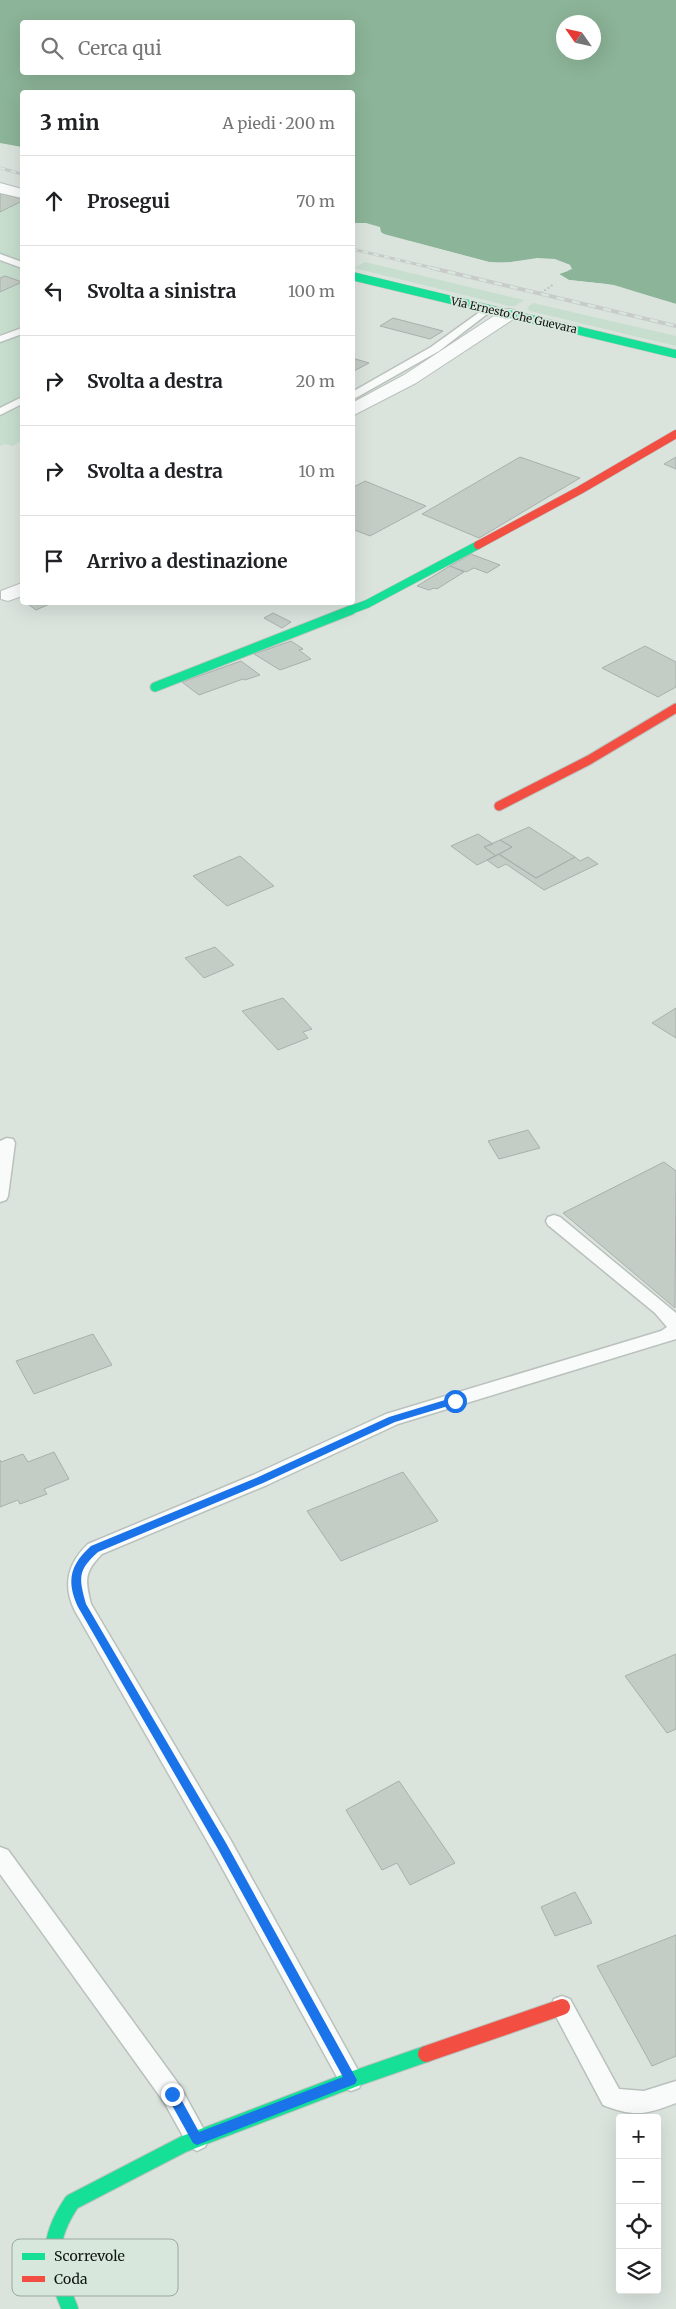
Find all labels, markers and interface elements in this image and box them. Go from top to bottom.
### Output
north arrow [556,15,601,60]
search box [20,20,355,75]
icon: search [38,34,66,62]
text: Cerca qui [78,36,162,60]
text: 3 min [40,109,99,136]
text: A piedi · 200 m [223,113,335,133]
icon: ahead [40,187,68,215]
text: Prosegui [87,189,170,213]
text: 70 m [296,191,335,211]
icon: left [40,277,68,305]
text: Svolta a sinistra [87,279,236,303]
text: 100 m [288,281,335,301]
street label: Via Ernesto Che Guevara [449,293,579,336]
icon: right [40,367,68,395]
text: Svolta a destra [87,369,223,393]
text: 20 m [296,371,335,391]
icon: right [40,457,68,485]
text: Svolta a destra [87,459,223,483]
text: 10 m [298,461,335,481]
icon: arrive [40,547,68,575]
text: Arrivo a destinazione [87,549,287,573]
route start [444,1390,467,1413]
route end [161,2083,184,2106]
map controls [616,2114,661,2294]
button: + [616,2114,661,2159]
button: − [616,2159,661,2204]
button: locate [616,2204,661,2249]
legend [12,2239,178,2296]
text: Scorrevole [54,2247,125,2265]
button: layers [616,2249,661,2294]
text: Coda [54,2270,88,2288]

